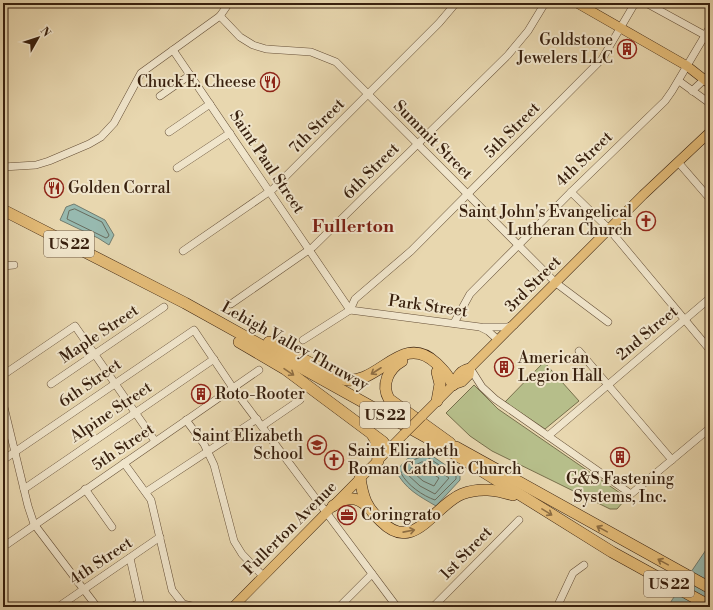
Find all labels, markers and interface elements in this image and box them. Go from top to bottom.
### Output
north arrow [18,18,58,58]
text: N [37,25,53,40]
place label: Goldstone Jewelers LLC [516,30,613,68]
building icon: Goldstone Jewelers LLC [616,38,638,60]
restaurant icon: Chuck E. Cheese [259,71,281,93]
place label: Chuck E. Cheese [137,72,256,92]
street label: 7th Street [285,94,349,158]
street label: Summit Street [389,96,477,184]
street label: 5th Street [480,98,544,162]
street label: Saint Paul Street [225,107,309,218]
street label: 4th Street [551,127,617,191]
street label: 6th Street [339,138,404,203]
restaurant icon: Golden Corral [43,177,65,199]
place label: Golden Corral [68,178,171,198]
place label: Saint John's Evangelical Lutheran Church [459,202,632,240]
church icon: Saint John's Evangelical Lutheran Church [635,210,657,232]
district label: Fullerton [312,215,394,238]
road number: US 22 [44,231,94,257]
street label: 3rd Street [501,251,566,316]
street label: Park Street [387,291,469,322]
street label: Lehigh Valley Thruway [218,297,372,395]
street label: Maple Street [56,300,143,368]
street label: 2nd Street [612,301,682,365]
place label: American Legion Hall [517,348,603,386]
street label: 6th Street [55,354,125,412]
building icon: American Legion Hall [493,356,515,378]
one-way arrow [370,367,382,375]
one-way arrow [283,368,294,376]
street label: Alpine Street [65,377,156,447]
building icon: Roto-Rooter [190,383,212,405]
place label: Roto-Rooter [215,384,305,404]
road number: US 22 [360,402,410,428]
street label: 5th Street [88,419,158,475]
place label: Saint Elizabeth School [193,426,303,464]
school or university icon: Saint Elizabeth School [306,434,328,456]
place label: Saint Elizabeth Roman Catholic Church [348,441,522,479]
building icon: G&S Fastening Systems, Inc. [609,446,631,468]
church icon: Saint Elizabeth Roman Catholic Church [323,449,345,471]
place label: G&S Fastening Systems, Inc. [566,469,675,507]
street label: Fullerton Avenue [239,477,341,579]
office icon: Coringrato [336,504,358,526]
place label: Coringrato [361,505,441,525]
one-way arrow [541,508,553,516]
street label: 1st Street [436,522,497,584]
one-way arrow [596,524,608,532]
one-way arrow [402,527,415,535]
street label: 4th Street [66,532,137,589]
one-way arrow [658,558,670,565]
road number: US 22 [644,571,694,597]

